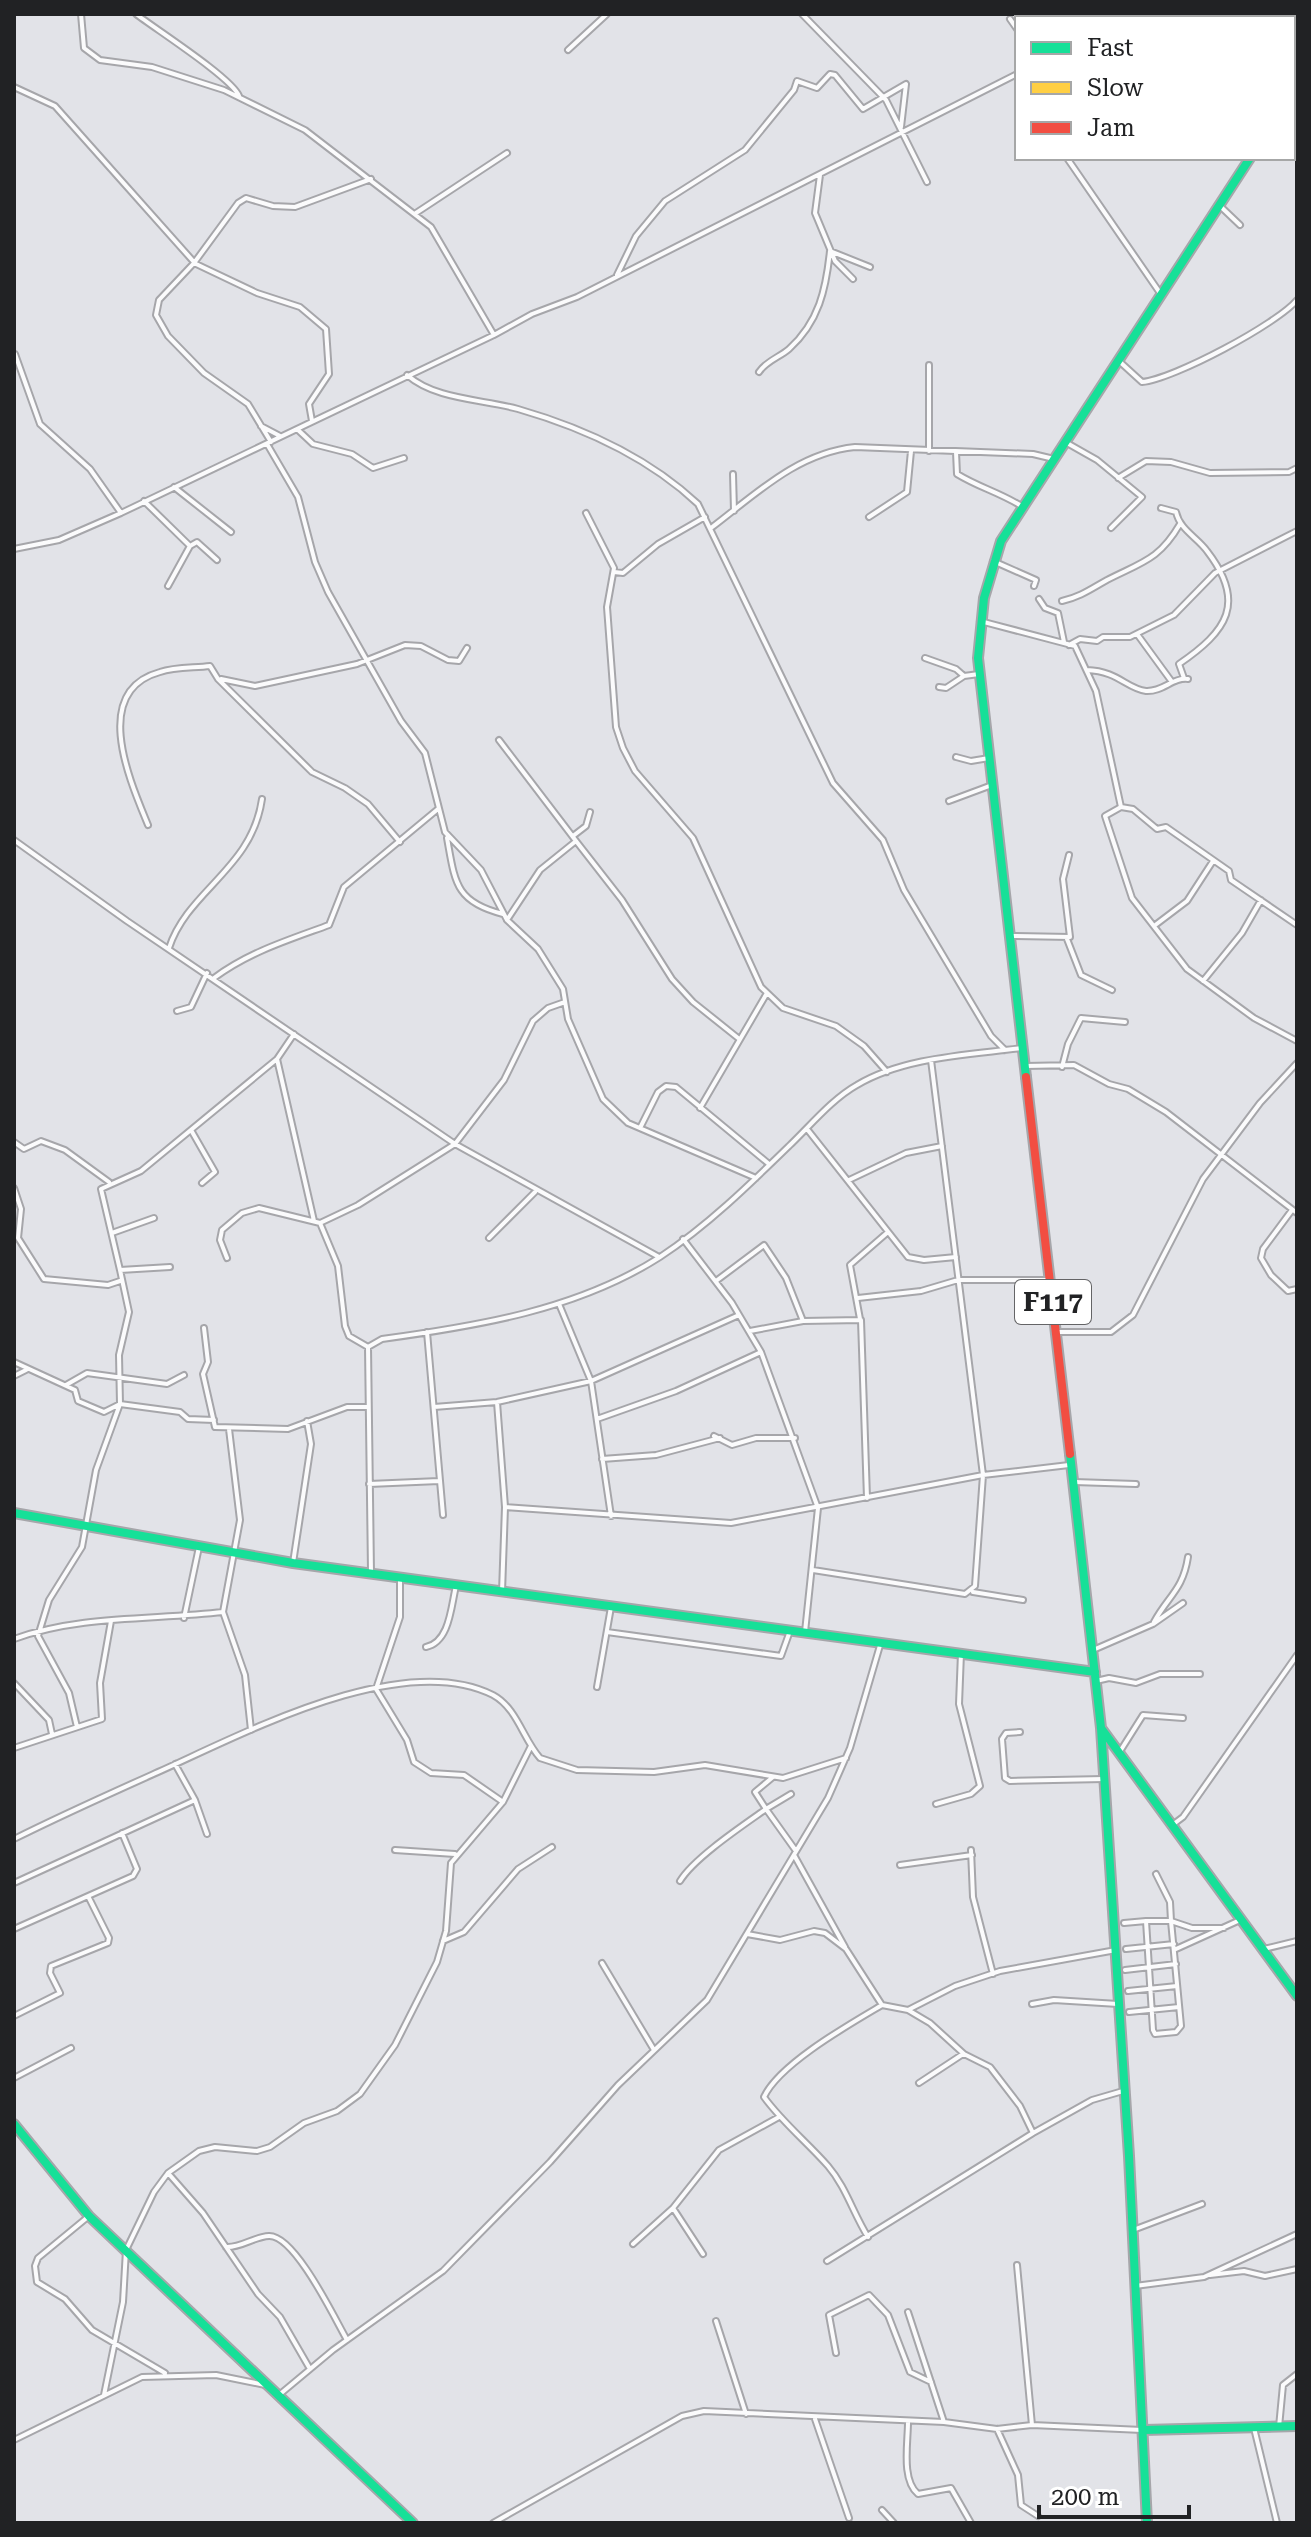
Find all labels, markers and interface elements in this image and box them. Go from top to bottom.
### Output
legend [1015,16,1295,160]
text: Fast [1087,34,1134,62]
text: Slow [1087,74,1144,102]
text: Jam [1087,114,1135,142]
road number: F117 [1015,1280,1091,1324]
scale bar [1039,2469,1189,2519]
text: 200 m [1051,2483,1119,2511]

